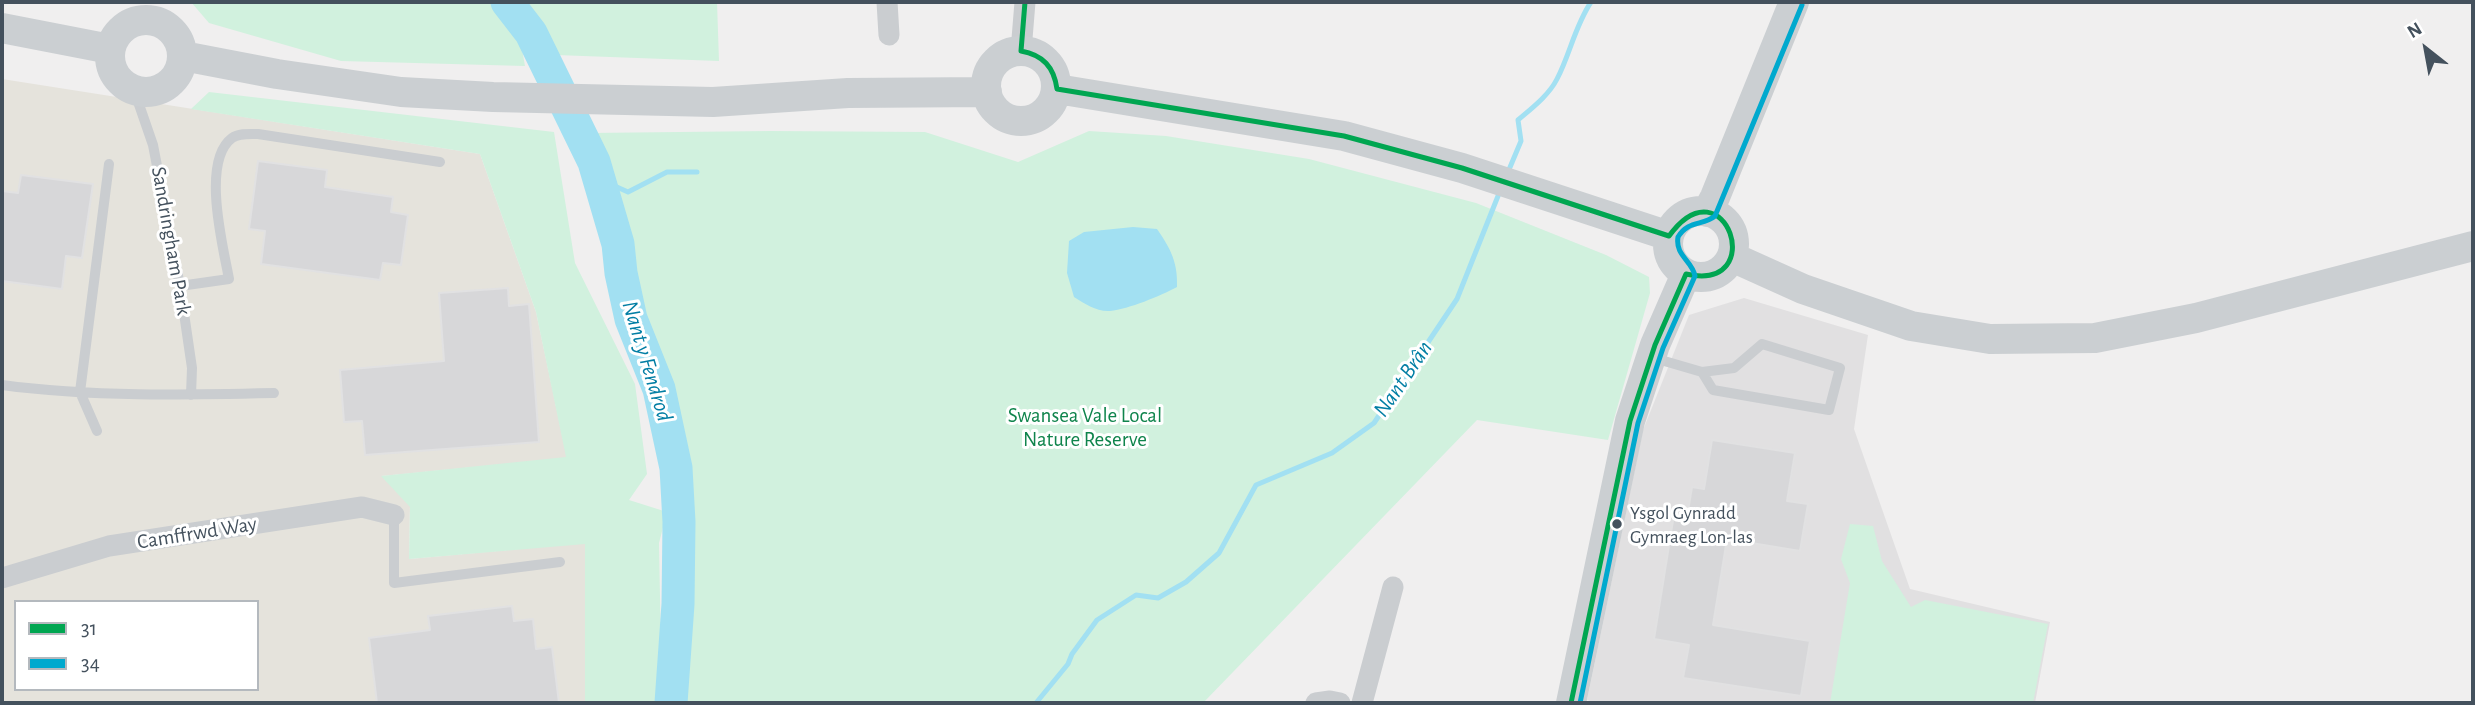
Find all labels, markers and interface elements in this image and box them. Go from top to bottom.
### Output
north arrow [2391,14,2461,84]
text: N [2404,19,2425,42]
street label: Sandringham Park [146,165,196,317]
water label: Nant y Fendrod [616,297,678,425]
water label: Nant Brân [1367,336,1439,422]
park label: Swansea Vale Local Nature Reserve [1008,403,1162,453]
place label: Ysgol Gynradd Gymraeg Lon-las [1630,502,1753,546]
street label: Camffrwd Way [135,511,259,555]
marker: Ysgol Gynradd Gymraeg Lon-las [1610,517,1624,531]
legend [14,600,259,691]
text: 31 [81,618,97,639]
text: 34 [81,653,100,674]

